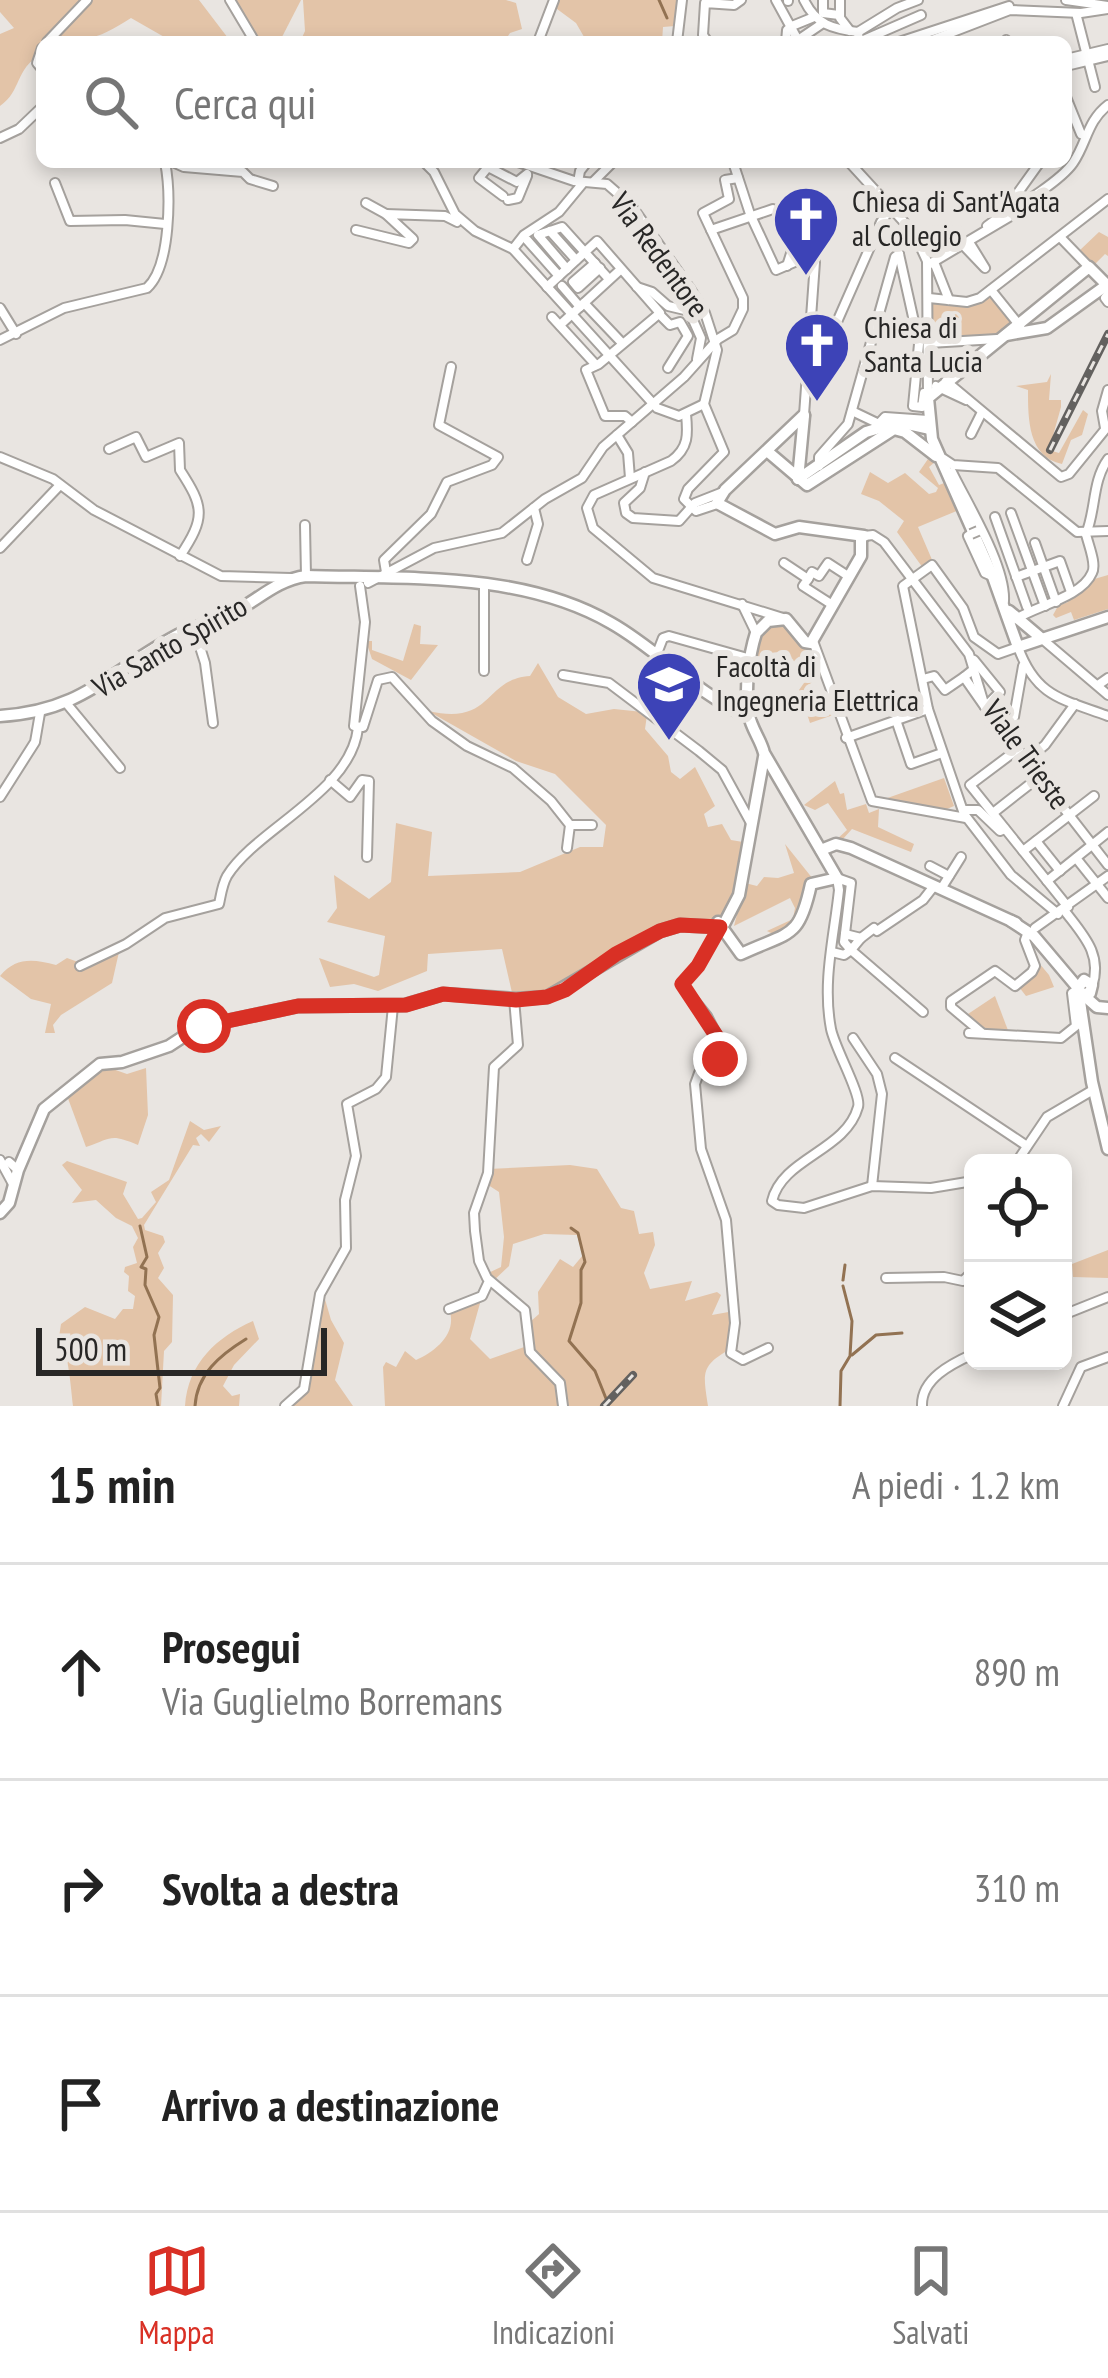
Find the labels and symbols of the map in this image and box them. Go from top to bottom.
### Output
place label: Chiesa di Sant'Agata al Collegio [852,181,1060,254]
street label: Via Redentore [601,183,718,324]
church icon: Chiesa di Sant'Agata al Collegio [771,184,841,278]
place label: Chiesa di Santa Lucia [864,307,983,380]
church icon: Chiesa di Santa Lucia [782,310,852,404]
street label: Via Santo Spirito [84,586,254,706]
place label: Facoltà di Ingegneria Elettrica [716,646,919,719]
school or university icon: Facoltà di Ingegneria Elettrica [634,649,704,743]
street label: Viale Trieste [974,691,1080,817]
route start [177,999,231,1053]
route end [693,1032,747,1086]
scale bar [36,1322,327,1375]

